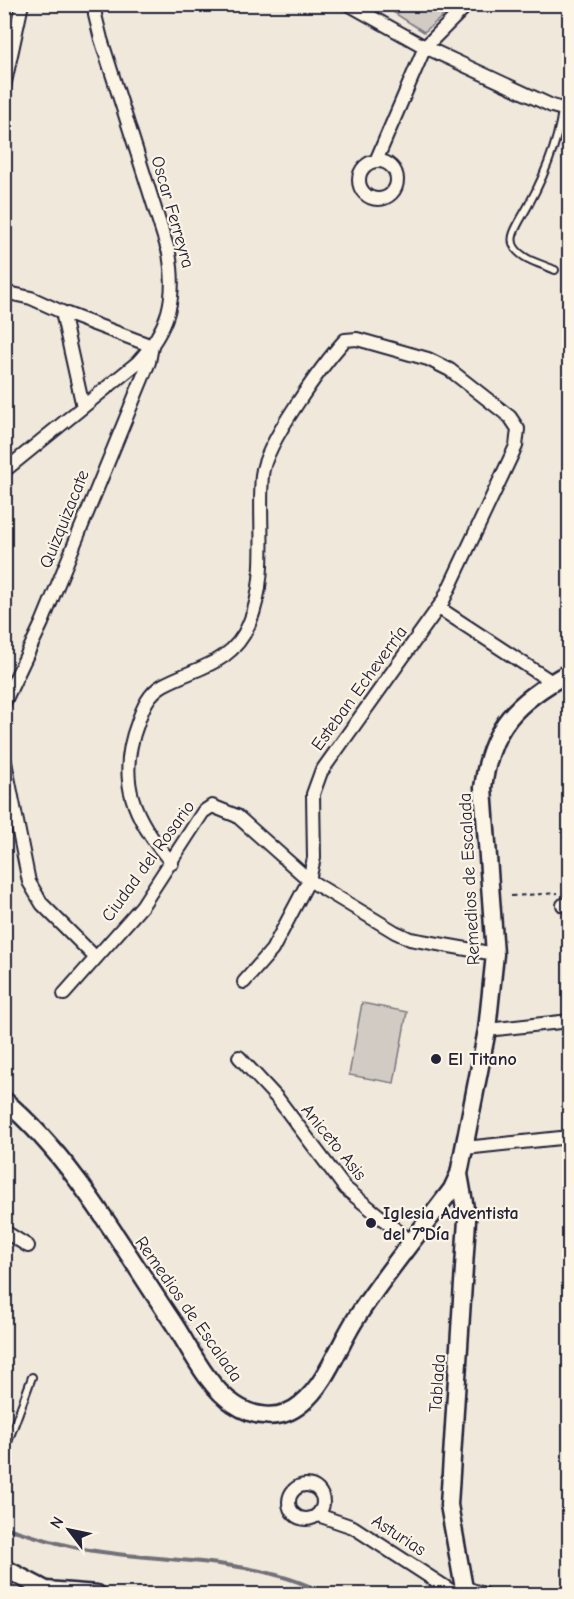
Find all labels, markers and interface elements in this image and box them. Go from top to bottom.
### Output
street label: Oscar Ferreyra [146,154,199,271]
street label: Quizquizacate [35,467,94,571]
street label: Esteban Echeverría [307,622,412,755]
street label: Remedios de Escalada [454,792,485,966]
street label: Ciudad del Rosario [97,797,199,926]
place label: El Titano [448,1049,517,1070]
marker: El Titano [429,1052,443,1066]
street label: Aniceto Asis [297,1100,371,1185]
place label: Iglesia Adventista del 7°Día [383,1203,519,1245]
marker: Iglesia Adventista del 7°Día [364,1216,378,1230]
street label: Remedios de Escalada [130,1232,247,1386]
street label: Tablada [425,1353,450,1413]
north arrow [39,1500,99,1560]
street label: Asturias [368,1510,430,1561]
text: N [47,1513,68,1532]

